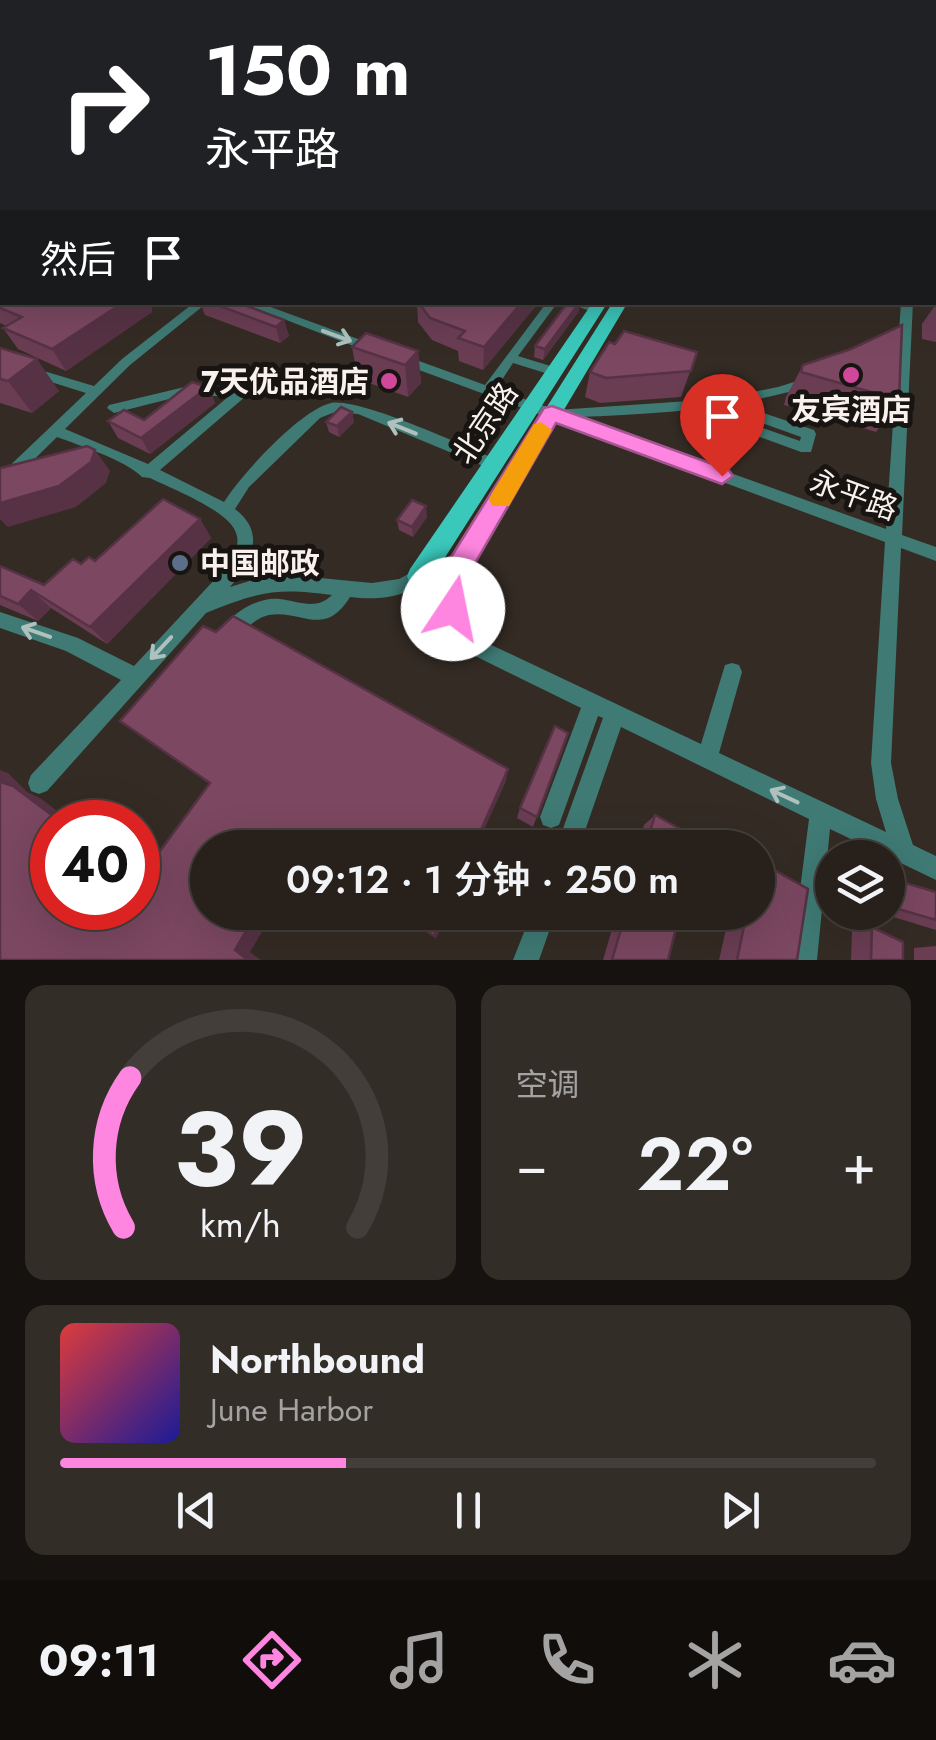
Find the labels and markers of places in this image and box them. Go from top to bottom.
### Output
place label: 7天优品酒店 [201,360,369,403]
marker: 友宾酒店 [840,364,862,386]
marker: 7天优品酒店 [378,370,400,392]
pin [680,374,765,477]
place label: 友宾酒店 [791,388,911,431]
place label: 中国邮政 [200,542,320,585]
marker: 中国邮政 [169,552,191,574]

